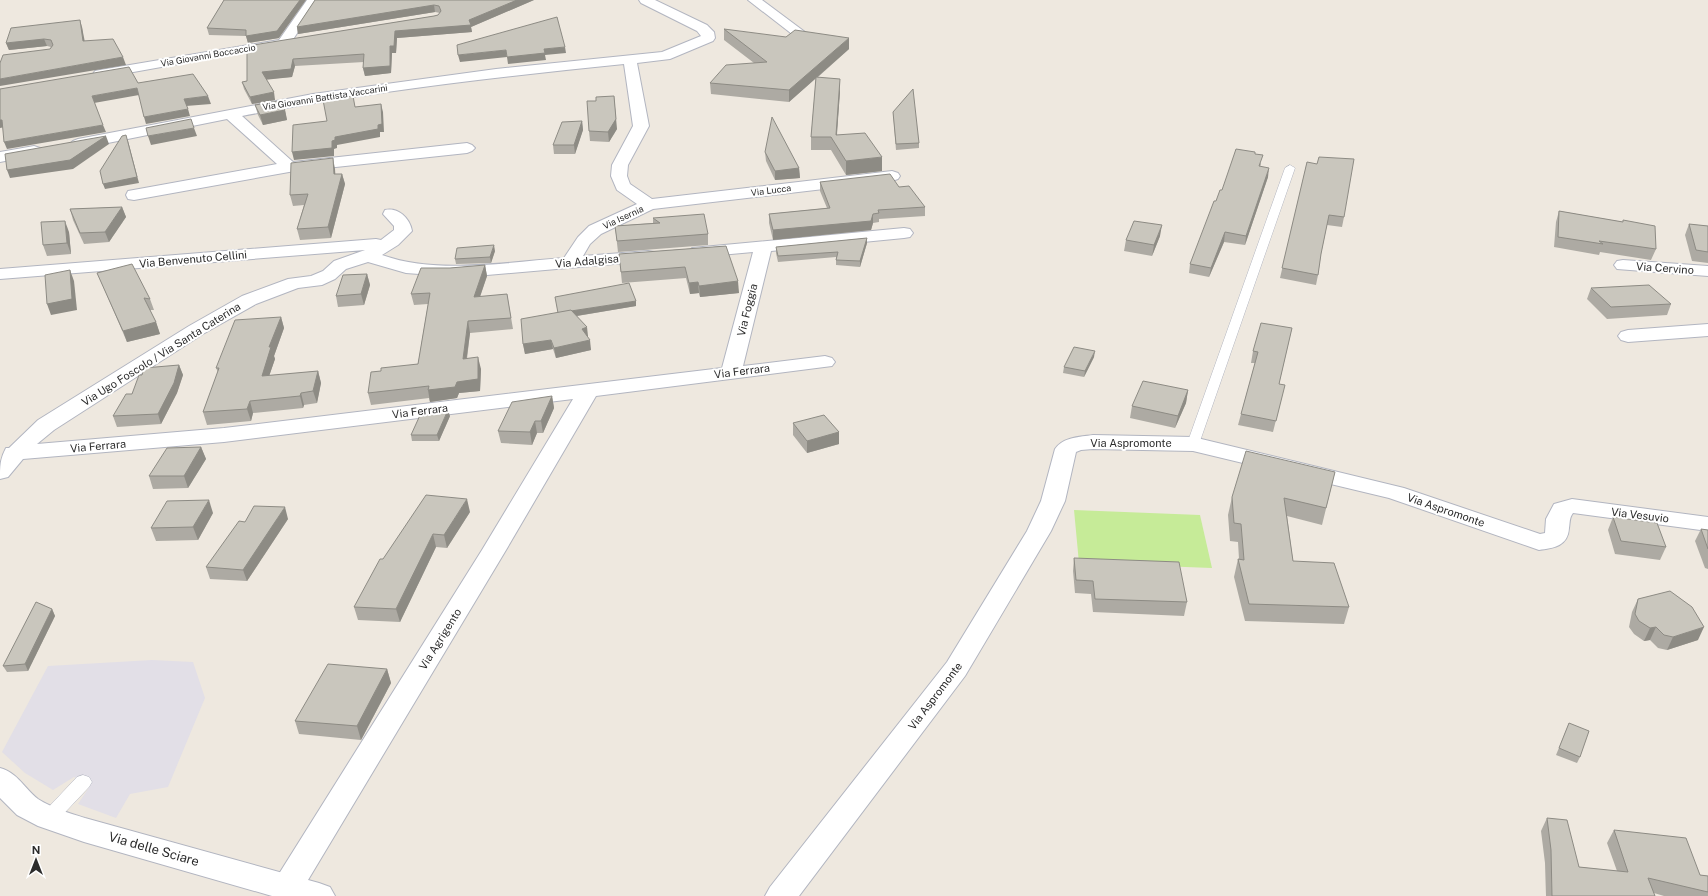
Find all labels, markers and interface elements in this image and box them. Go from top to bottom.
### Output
street label: Via Giovanni Boccaccio [160,41,256,69]
street label: Via Giovanni Battista Vaccarini [262,82,388,112]
street label: Via Lucca [750,182,792,198]
street label: Via Isernia [601,203,645,231]
street label: Via Benvenuto Cellini [139,248,247,270]
street label: Via Adalgisa [555,252,619,270]
street label: Via Cervino [1636,260,1694,276]
street label: Via Foggia [735,282,759,338]
street label: Via Ugo Foscolo / Via Santa Caterina [79,300,243,408]
street label: Via Ferrara [713,362,771,380]
street label: Via Ferrara [391,402,449,420]
street label: Via Aspromonte [1090,437,1172,449]
street label: Via Ferrara [70,438,126,454]
street label: Via Aspromonte [1406,491,1486,529]
street label: Via Vesuvio [1610,506,1670,524]
street label: Via Agrigento [416,606,464,672]
street label: Via Aspromonte [906,660,964,732]
street label: Via delle Sciare [107,829,201,869]
north arrow [16,840,56,880]
text: N [32,844,40,856]

